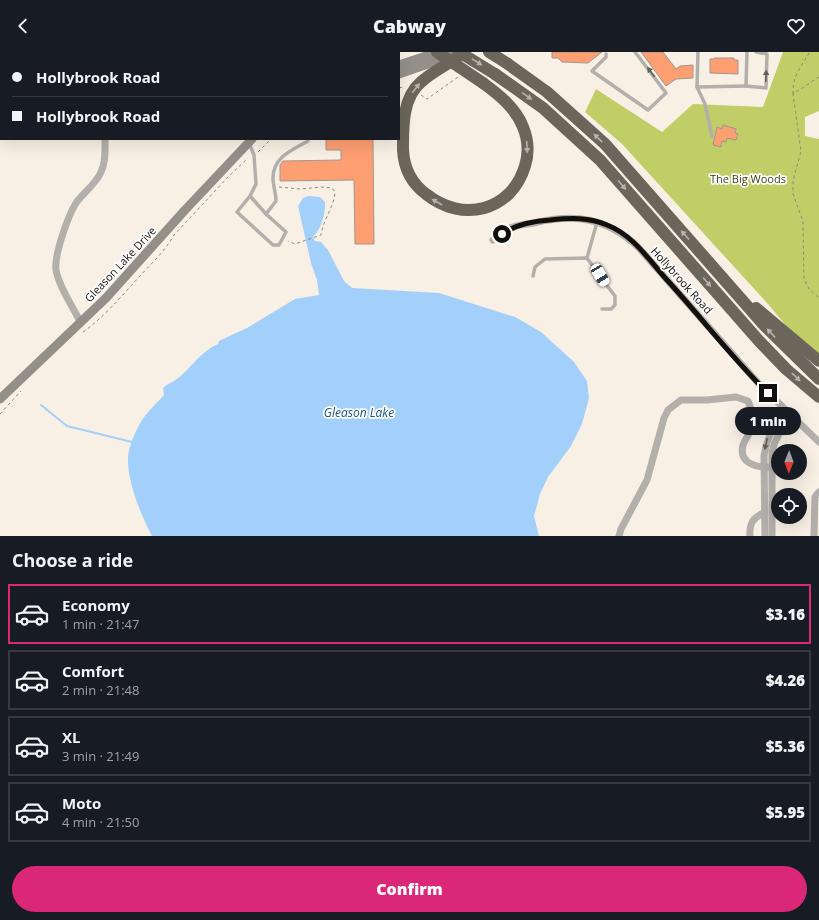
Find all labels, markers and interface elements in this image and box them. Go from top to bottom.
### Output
text: Cabway [373,14,446,38]
icon: back [12,15,34,37]
icon: heart [785,15,807,37]
one-way arrow [471,59,483,66]
text: Hollybrook Road [36,67,160,87]
one-way arrow [646,67,655,78]
one-way arrow [763,70,770,82]
one-way arrow [411,83,420,94]
one-way arrow [522,92,532,100]
text: Hollybrook Road [36,106,160,126]
one-way arrow [593,133,603,143]
one-way arrow [523,141,530,153]
park label: The Big Woods [710,171,786,186]
one-way arrow [617,179,626,190]
one-way arrow [431,199,443,206]
street label: Gleason Lake Drive [81,223,159,305]
route start [493,225,511,243]
one-way arrow [680,230,689,240]
street label: Hollybrook Road [648,243,716,317]
car [589,262,611,288]
one-way arrow [703,277,712,288]
one-way arrow [766,328,775,338]
one-way arrow [791,373,801,382]
route end [759,384,777,402]
water label: Gleason Lake [324,404,394,421]
callout: 1 min [735,407,801,435]
text: 1 min [750,412,786,430]
one-way arrow [763,438,769,450]
north arrow [771,444,807,480]
map controls [771,444,807,524]
button: locate [771,488,807,524]
text: Choose a ride [12,548,133,572]
text: Economy [62,595,130,615]
icon: car [14,596,50,632]
text: $3.16 [766,604,805,624]
text: 1 min · 21:47 [62,615,139,633]
text: Comfort [62,661,124,681]
icon: car [14,662,50,698]
text: $4.26 [766,670,805,690]
text: 2 min · 21:48 [62,681,139,699]
text: XL [62,727,80,747]
icon: car [14,728,50,764]
text: $5.36 [766,736,805,756]
text: 3 min · 21:49 [62,747,139,765]
text: Moto [62,793,101,813]
icon: car [14,794,50,830]
text: $5.95 [766,802,805,822]
text: 4 min · 21:50 [62,813,139,831]
button: Confirm [12,866,807,912]

